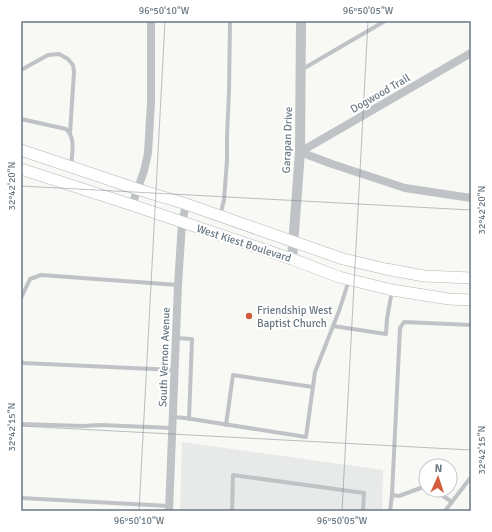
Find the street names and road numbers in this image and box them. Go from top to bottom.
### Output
street label: Dogwood Trail [348,71,412,116]
street label: Garapan Drive [280,106,295,174]
street label: West Kiest Boulevard [195,222,293,265]
street label: South Vernon Avenue [156,307,173,407]

